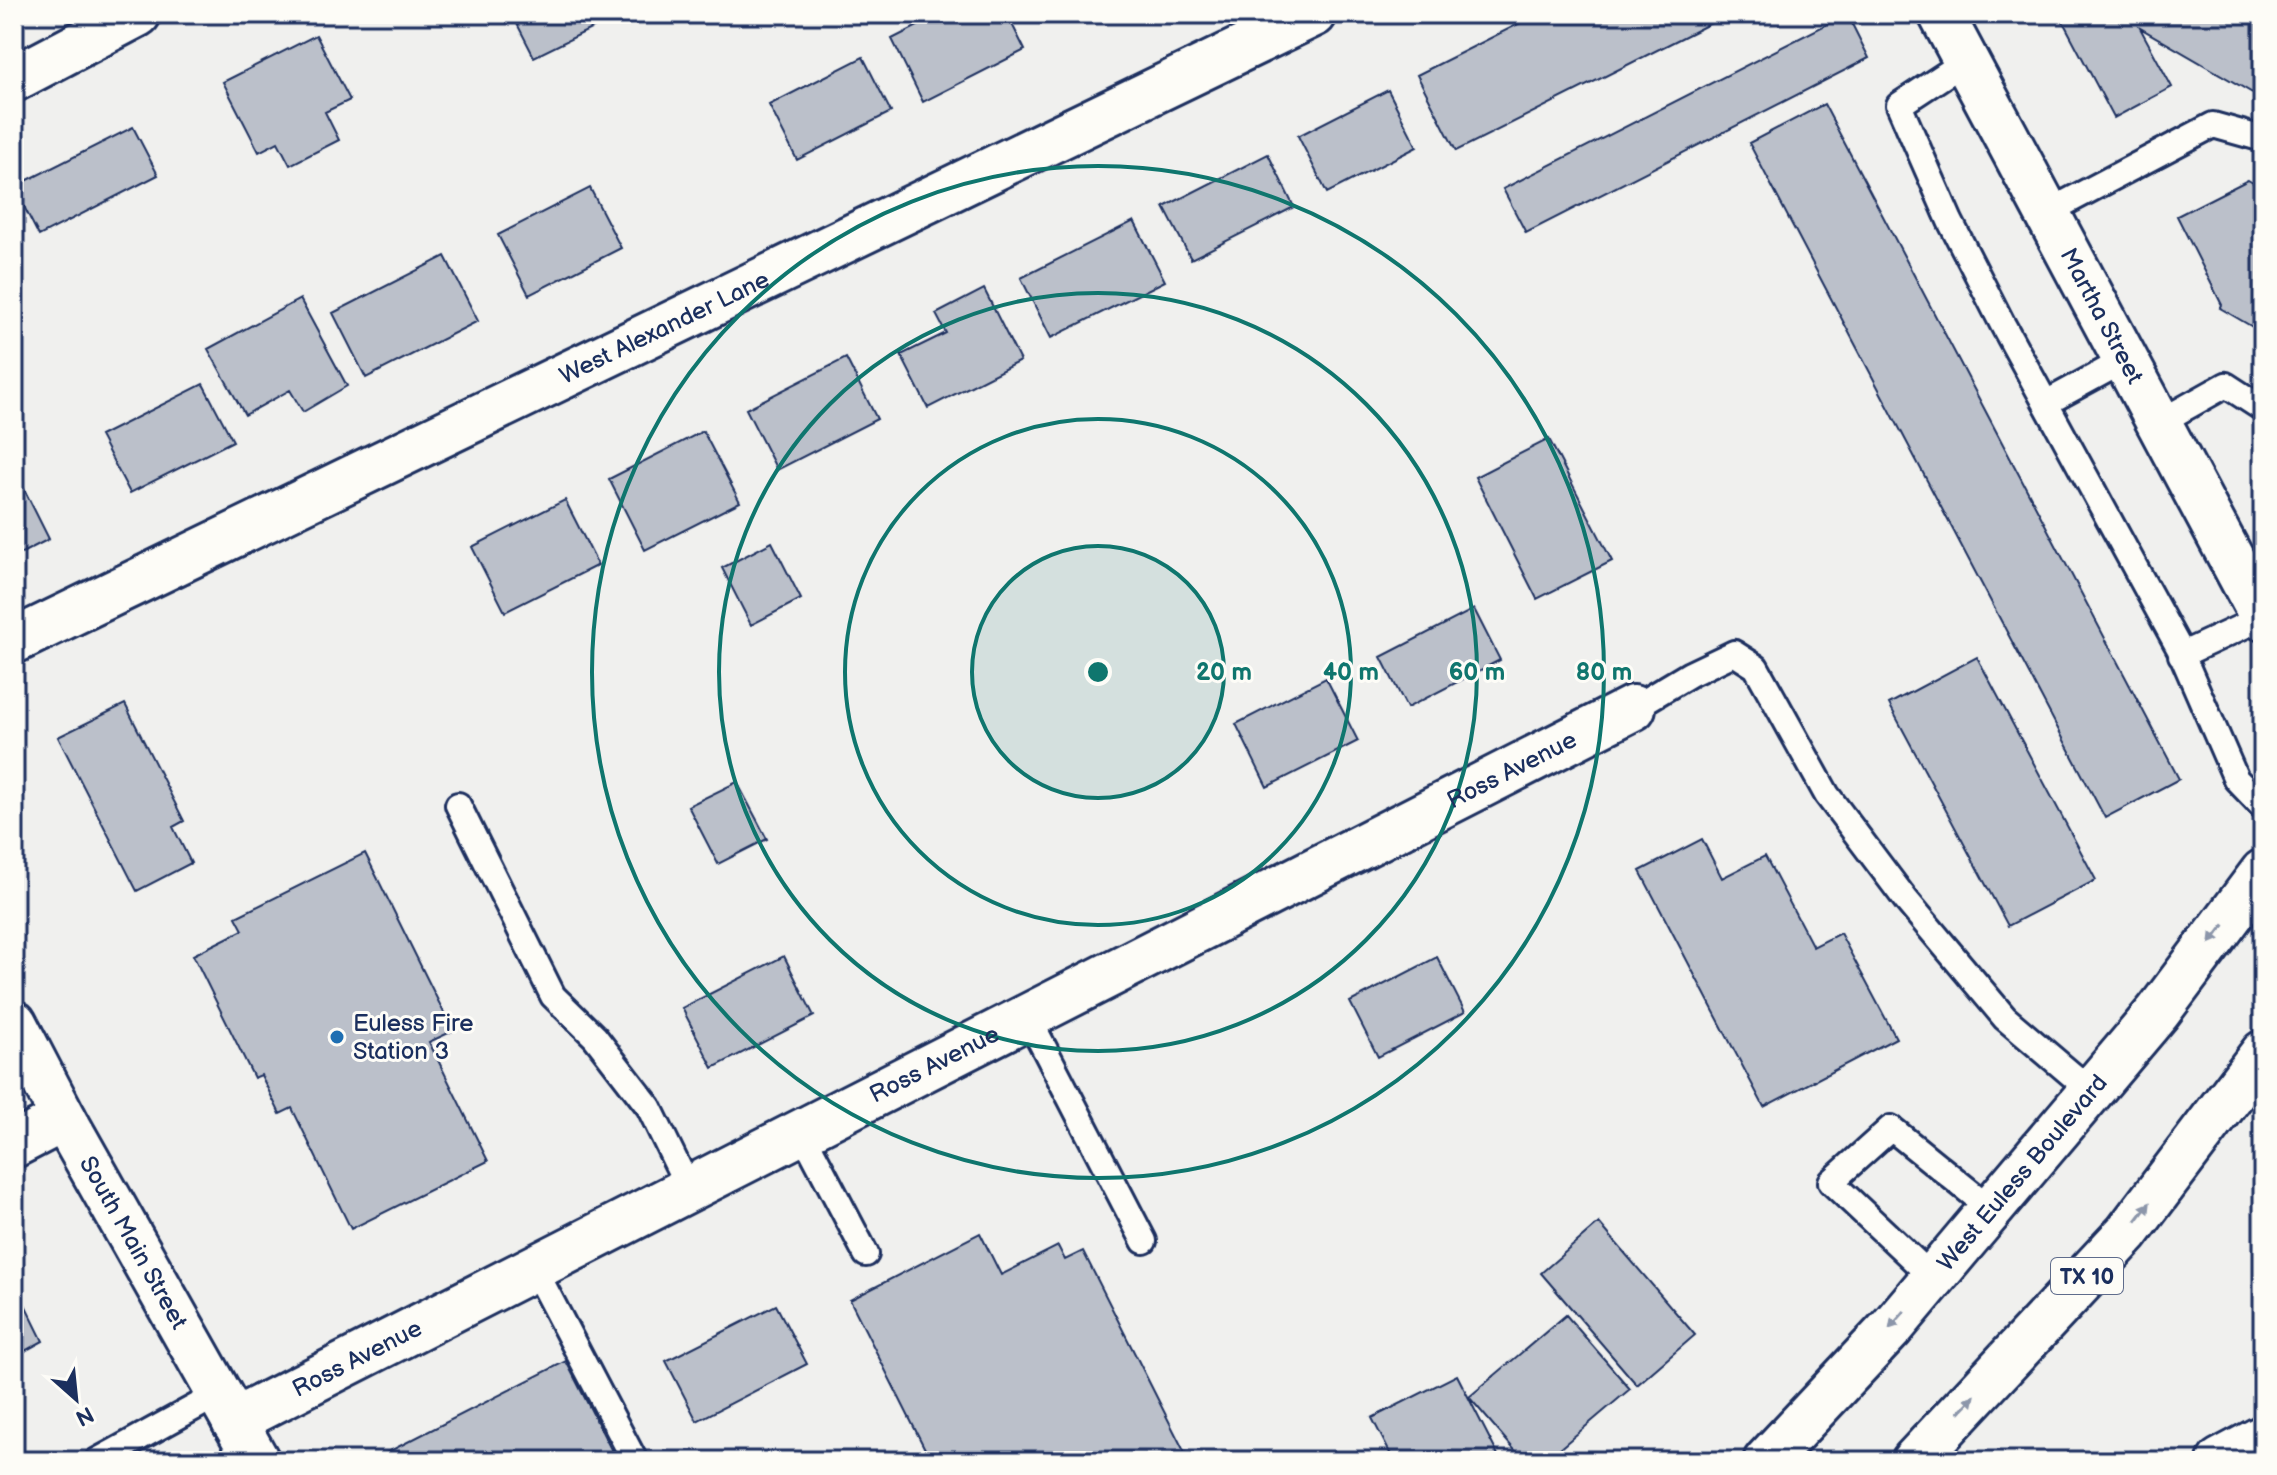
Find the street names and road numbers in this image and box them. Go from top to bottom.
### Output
street label: Martha Street [2054,243,2150,389]
street label: West Alexander Lane [555,265,774,391]
street label: Ross Avenue [1442,725,1582,815]
street label: Ross Avenue [865,1019,1004,1110]
street label: West Euless Boulevard [1931,1069,2114,1277]
street label: South Main Street [73,1151,194,1335]
road number: TX 10 [2051,1258,2123,1294]
street label: Ross Avenue [288,1314,427,1404]

